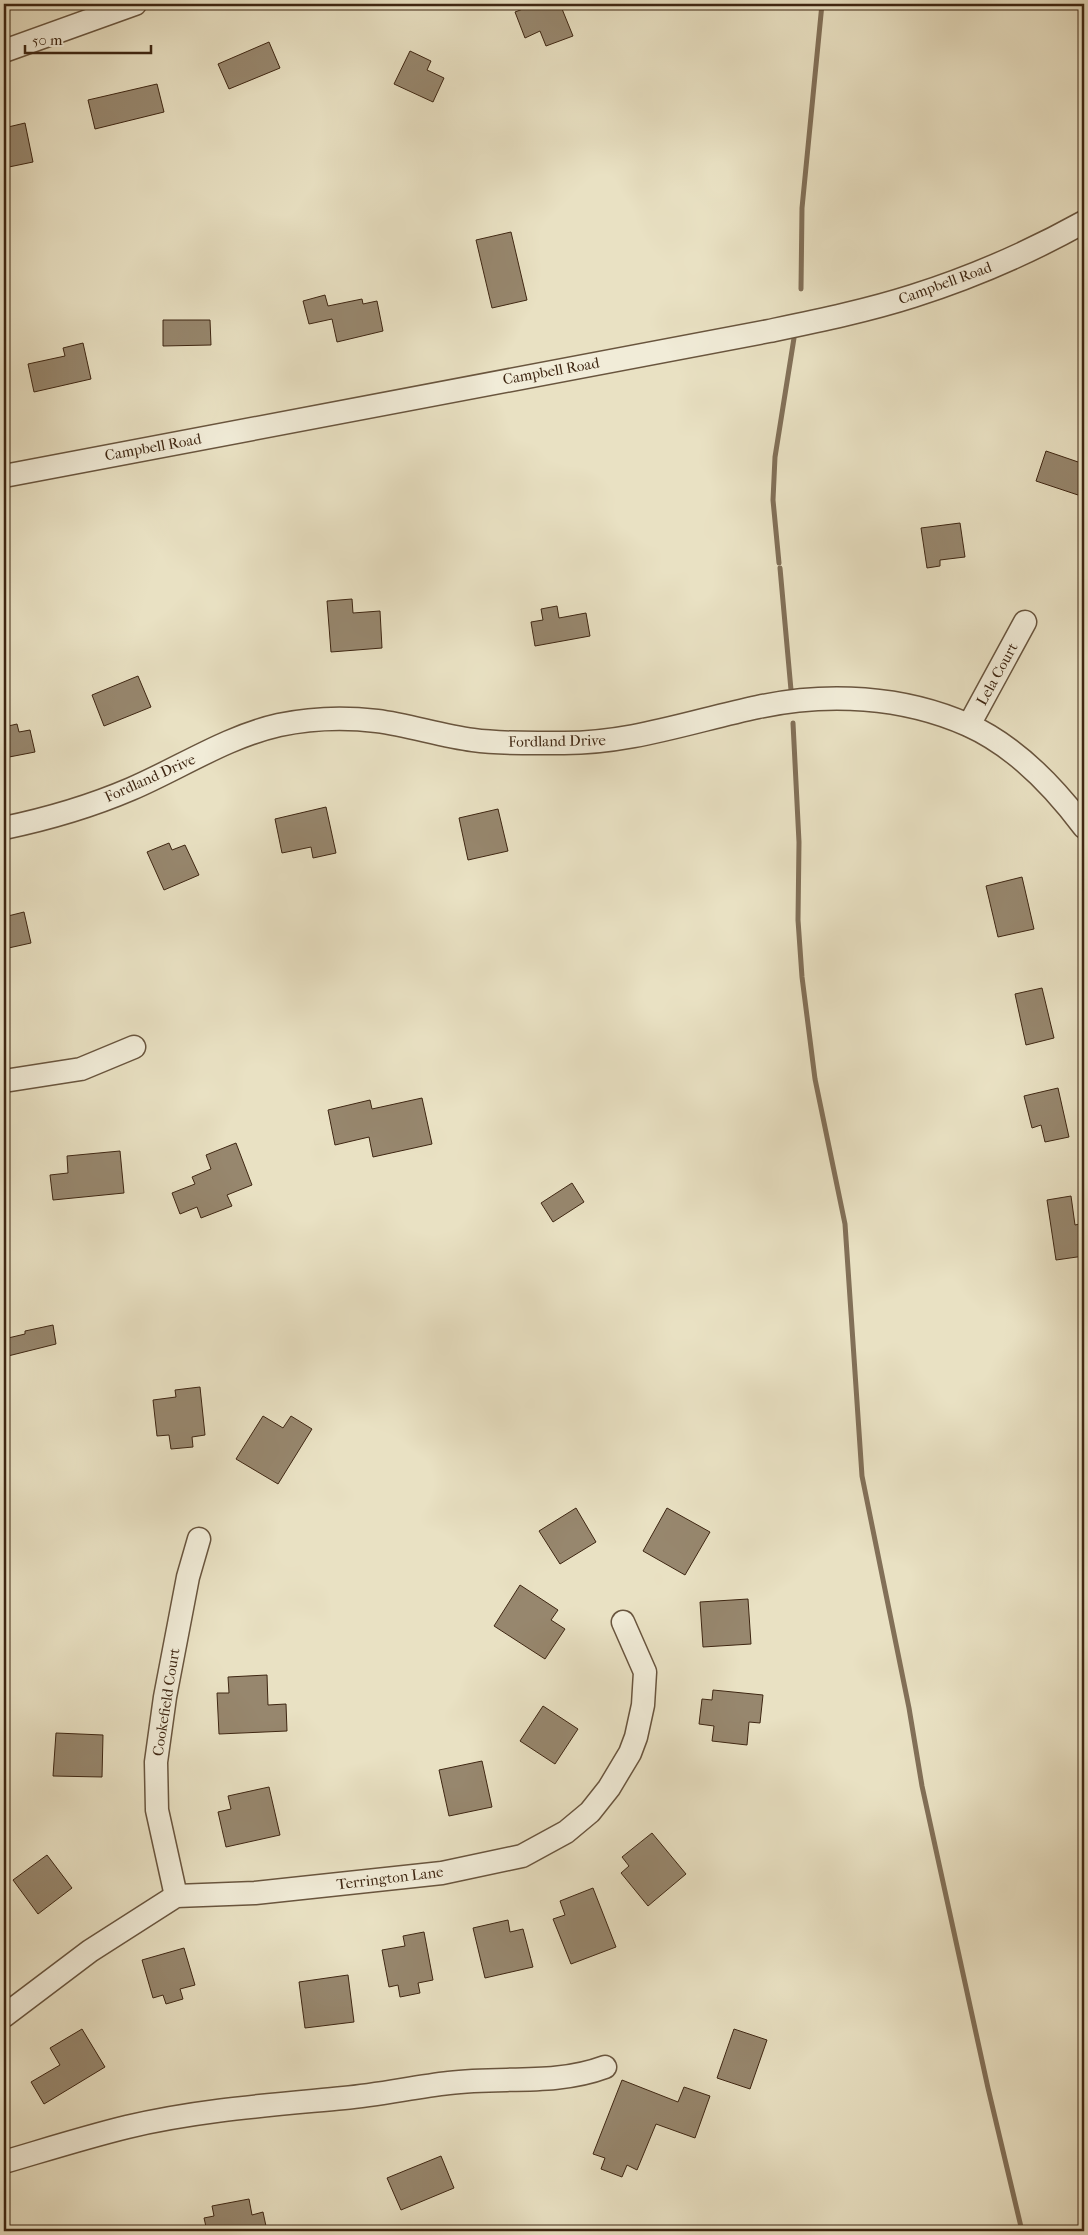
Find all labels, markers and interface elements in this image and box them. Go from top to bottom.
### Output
scale bar [25,22,151,54]
text: 50 m [32,31,63,49]
street label: Campbell Road [896,258,995,308]
street label: Campbell Road [501,354,601,388]
street label: Campbell Road [103,430,203,464]
street label: Lela Court [972,639,1022,708]
street label: Fordland Drive [508,731,607,751]
street label: Fordland Drive [102,750,199,806]
street label: Cookefield Court [149,1646,184,1757]
street label: Terrington Lane [336,1862,445,1893]

